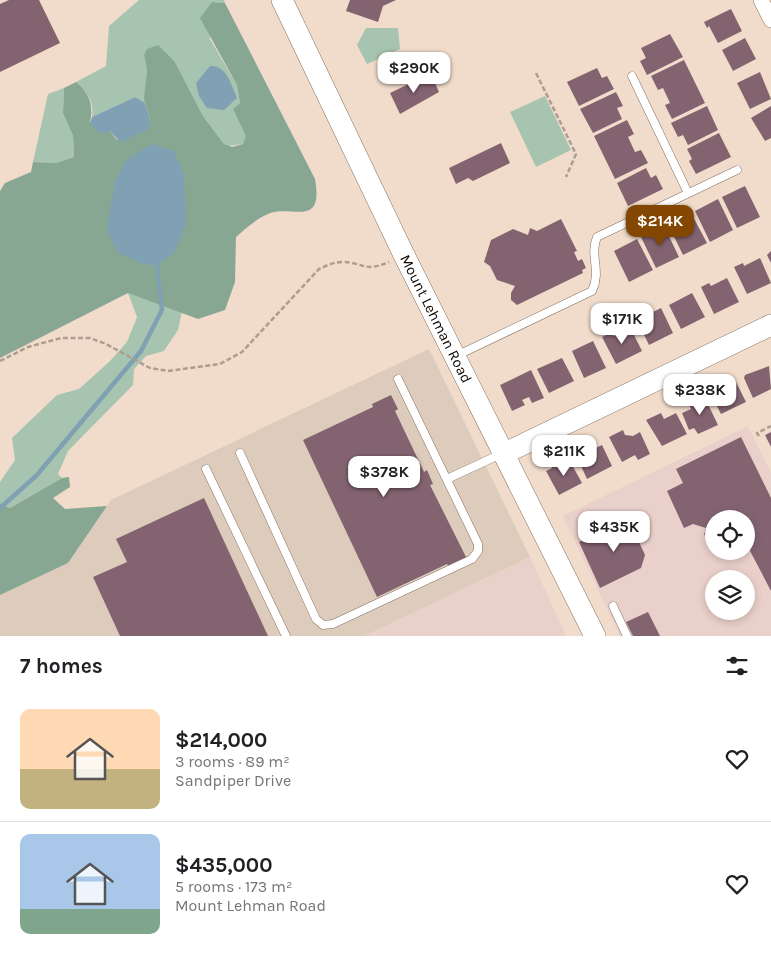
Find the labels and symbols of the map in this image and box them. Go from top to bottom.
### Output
pin: $290K [379,52,449,94]
pin: $214K [625,204,695,247]
street label: Mount Lehman Road [396,251,476,386]
pin: $171K [587,302,657,345]
pin: $238K [665,374,735,416]
pin: $211K [529,434,599,477]
pin: $378K [349,456,419,498]
pin: $435K [579,510,649,553]

